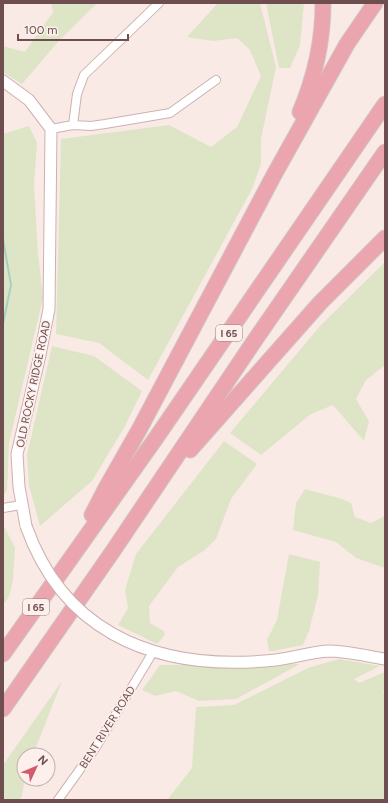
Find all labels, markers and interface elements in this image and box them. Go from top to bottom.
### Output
scale bar [18,16,128,42]
text: 100 m [24,23,58,37]
street label: OLD ROCKY RIDGE ROAD [14,319,53,449]
road number: I 65 [216,325,242,341]
road number: I 65 [23,599,49,615]
street label: BENT RIVER ROAD [77,683,138,771]
north arrow [16,747,56,787]
text: N [35,753,50,768]

